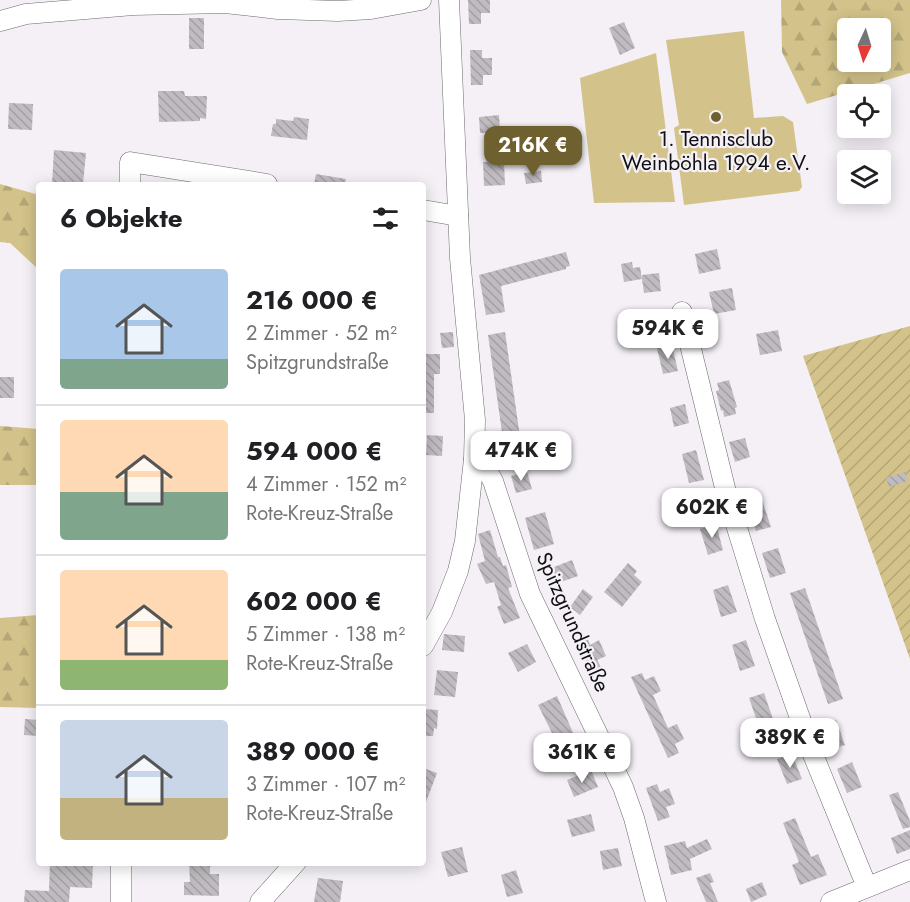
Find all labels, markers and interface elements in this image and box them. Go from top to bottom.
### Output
north arrow [837,18,891,72]
map controls [837,18,891,204]
button: locate [837,84,891,138]
marker: 1. Tennisclub Weinböhla 1994 e.V. [709,110,723,124]
place label: 1. Tennisclub Weinböhla 1994 e.V. [622,124,810,178]
pin: 216K € [484,126,582,177]
text: 216K € [498,131,568,160]
button: layers [837,150,891,204]
text: 6 Objekte [60,199,183,237]
icon: filters [369,202,402,235]
text: 216 000 € [246,281,378,319]
icon: home [108,293,180,365]
pin: 594K € [619,309,717,360]
text: 594K € [631,314,705,343]
text: 2 Zimmer · 52 m² [246,319,397,348]
text: Spitzgrundstraße [246,348,389,377]
pin: 474K € [472,431,570,482]
text: 594 000 € [246,432,383,470]
text: 474K € [484,436,558,465]
icon: home [108,444,180,516]
text: 4 Zimmer · 152 m² [246,470,406,499]
pin: 602K € [663,488,761,539]
text: 602K € [676,493,748,522]
text: Rote-Kreuz-Straße [246,499,393,528]
street label: Spitzgrundstraße [529,547,617,697]
text: 602 000 € [246,582,382,620]
icon: home [108,594,180,666]
text: 5 Zimmer · 138 m² [246,620,405,649]
text: Rote-Kreuz-Straße [246,649,393,678]
pin: 389K € [741,718,839,769]
text: 389K € [754,723,826,752]
text: 389 000 € [246,732,380,770]
pin: 361K € [533,733,631,784]
text: 361K € [547,738,617,767]
icon: home [108,744,180,816]
text: 3 Zimmer · 107 m² [246,770,405,799]
text: Rote-Kreuz-Straße [246,799,393,828]

